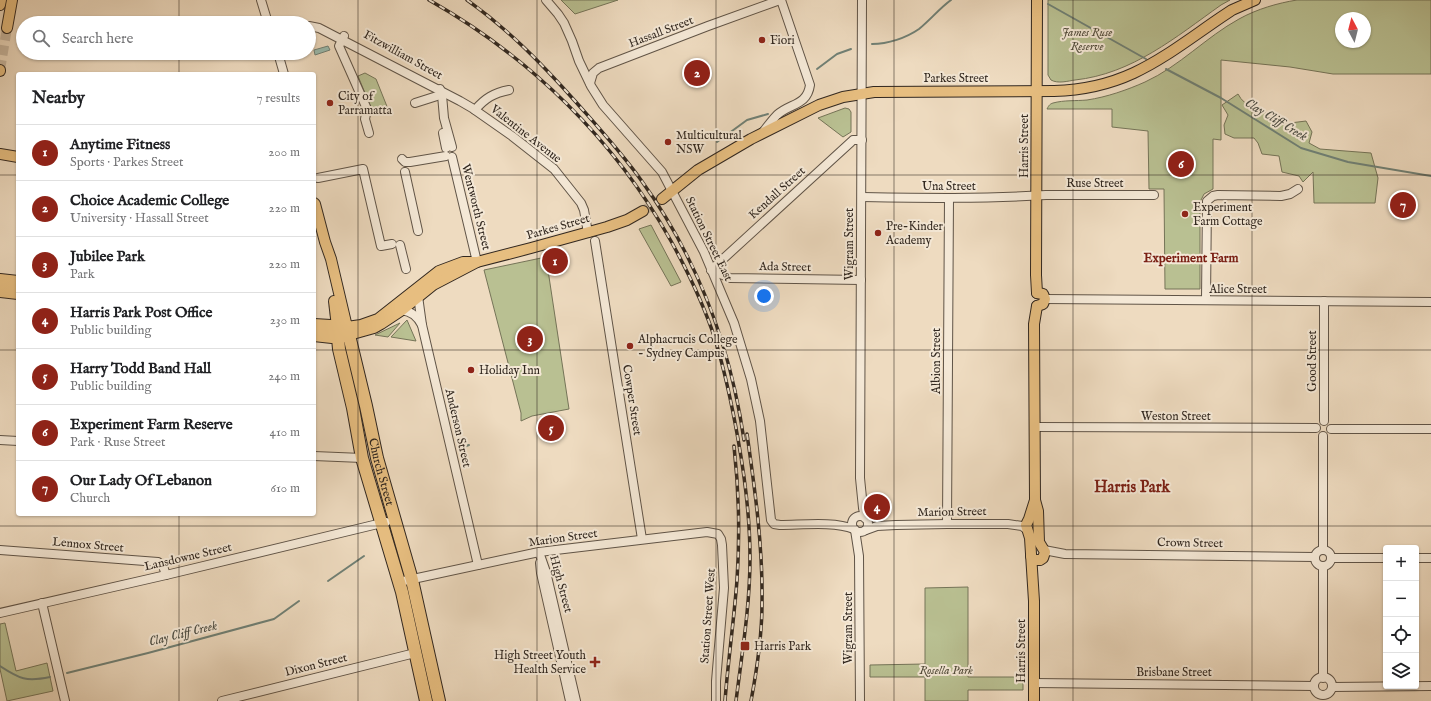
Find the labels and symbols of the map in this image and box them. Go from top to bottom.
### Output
north arrow [1335,12,1371,48]
street label: Hassall Street [627,13,695,51]
park label: James Ruse Reserve [1062,25,1112,54]
street label: Fitzwilliam Street [361,27,445,83]
place label: Fiori [770,33,795,48]
marker: Fiori [757,35,767,45]
pin: 2 [684,58,710,88]
street label: Parkes Street [924,71,988,86]
place label: City of Parramatta [338,89,393,118]
water label: Clay Cliff Creek [1242,95,1311,146]
marker: City of Parramatta [325,98,335,108]
street label: Valentine Avenue [487,101,565,167]
street label: Harris Street [1017,114,1032,178]
place label: Multicultural NSW [676,128,743,157]
marker: Multicultural NSW [663,137,673,147]
pin: 6 [1168,149,1194,179]
street label: Wentworth Street [458,162,494,252]
street label: Kendall Street [746,164,808,222]
street label: Ruse Street [1066,176,1124,191]
street label: Una Street [922,179,976,194]
pin: 7 [1390,190,1416,220]
street label: Station Street East [682,194,736,284]
place label: Experiment Farm Cottage [1193,200,1263,229]
street label: Wigram Street [842,208,857,280]
marker: Experiment Farm Cottage [1180,209,1190,219]
street label: Parkes Street [525,211,591,243]
place label: Pre-Kinder Academy [885,219,944,248]
marker: Pre-Kinder Academy [873,228,883,238]
pin: 1 [542,246,568,276]
district label: Experiment Farm [1143,250,1239,267]
street label: Ada Street [758,259,811,275]
street label: Alice Street [1208,282,1267,297]
your location [754,286,774,306]
pin: 3 [517,324,543,354]
street label: Albion Street [929,328,944,395]
street label: Good Street [1305,330,1320,392]
place label: Alphacrucis College - Sydney Campus [637,332,738,362]
marker: Alphacrucis College - Sydney Campus [625,341,635,351]
place label: Holiday Inn [479,363,541,378]
street label: Cowper Street [618,363,645,437]
marker: Holiday Inn [466,365,476,375]
street label: Anderson Street [441,386,474,469]
street label: Weston Street [1141,409,1211,424]
pin: 5 [538,413,564,443]
street label: Church Street [365,437,398,507]
district label: Harris Park [1094,478,1171,498]
pin: 4 [864,492,890,522]
street label: Marion Street [917,504,987,520]
street label: Marion Street [528,526,598,550]
street label: Lennox Street [52,534,124,556]
street label: Crown Street [1157,535,1223,551]
street label: Lansdowne Street [143,540,233,574]
street label: High Street [546,554,576,614]
street label: Station Street West [697,568,719,664]
street label: Wigram Street [841,592,856,664]
water label: Clay Cliff Creek [147,617,220,651]
street label: Harris Street [1014,619,1029,683]
place label: Harris Park [754,639,812,654]
marker: Harris Park [739,640,751,652]
place label: High Street Youth Health Service [494,648,587,677]
street label: Dixon Street [283,650,349,680]
marker: High Street Youth Health Service [589,656,601,668]
park label: Rosella Park [919,663,973,678]
street label: Brisbane Street [1136,665,1212,680]

